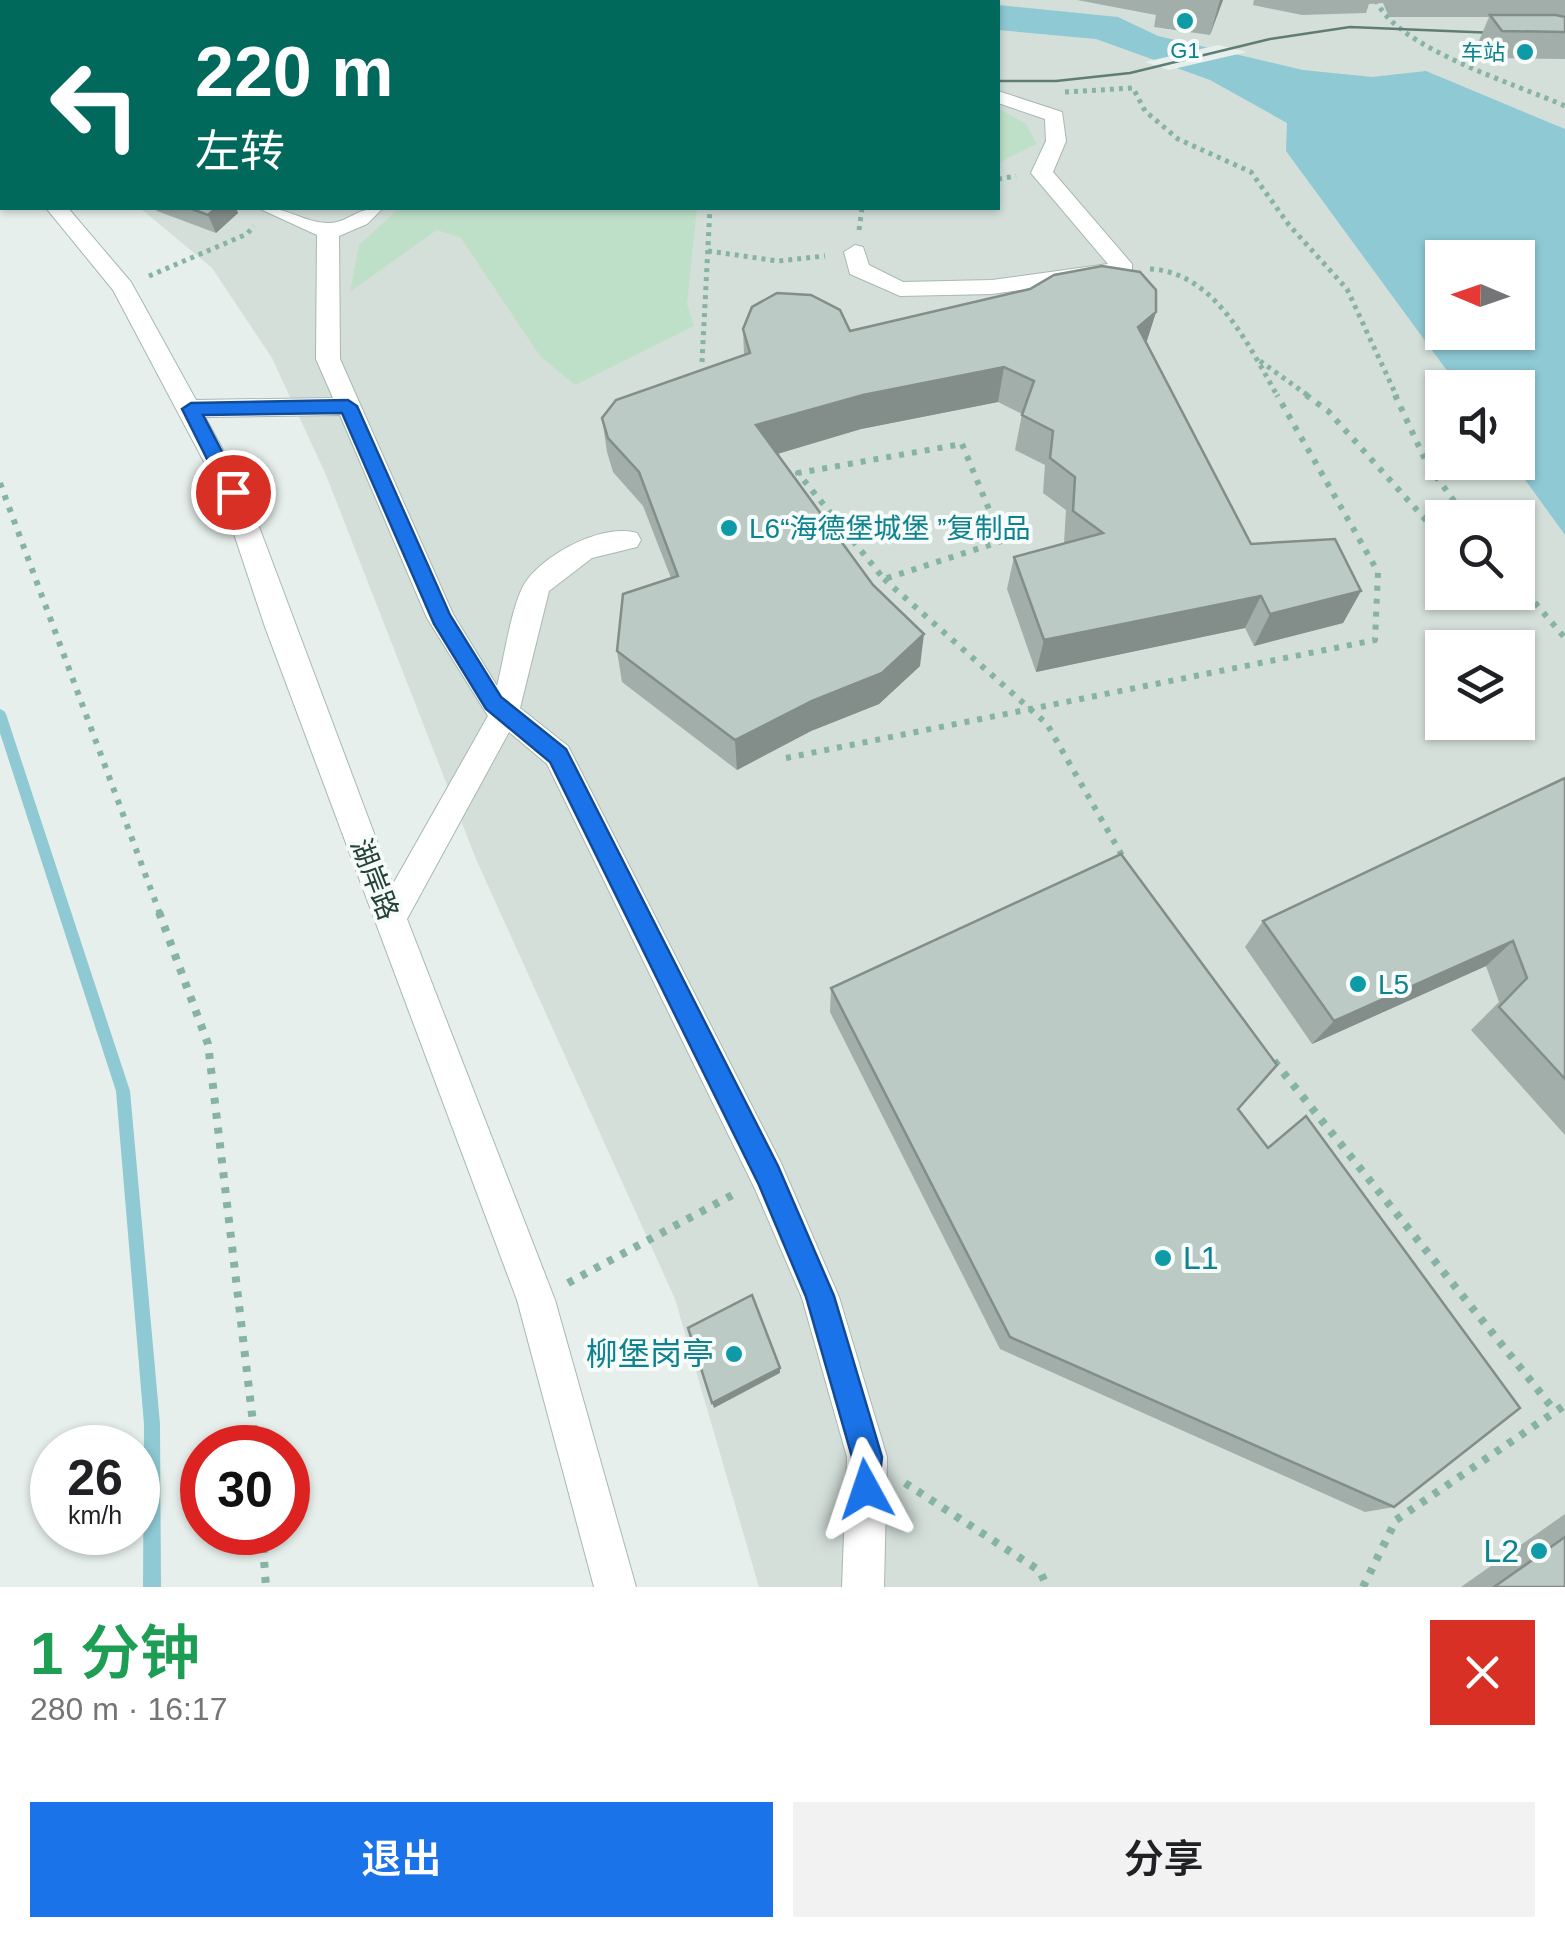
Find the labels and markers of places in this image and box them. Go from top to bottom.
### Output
marker: G1 [1174,10,1196,32]
place label: G1 [1170,38,1200,63]
place label: 车站 [1461,40,1505,65]
marker: 车站 [1514,41,1536,63]
pin [191,450,276,535]
place label: L6“海德堡城堡 ”复制品 [749,513,1031,544]
marker: L6“海德堡城堡 ”复制品 [718,517,740,539]
place label: L5 [1378,969,1409,1000]
marker: L5 [1347,973,1369,995]
place label: L1 [1183,1240,1219,1276]
marker: L1 [1152,1247,1174,1269]
place label: 柳堡岗亭 [586,1336,714,1372]
marker: 柳堡岗亭 [723,1343,745,1365]
place label: L2 [1483,1533,1519,1569]
marker: L2 [1528,1540,1550,1562]

